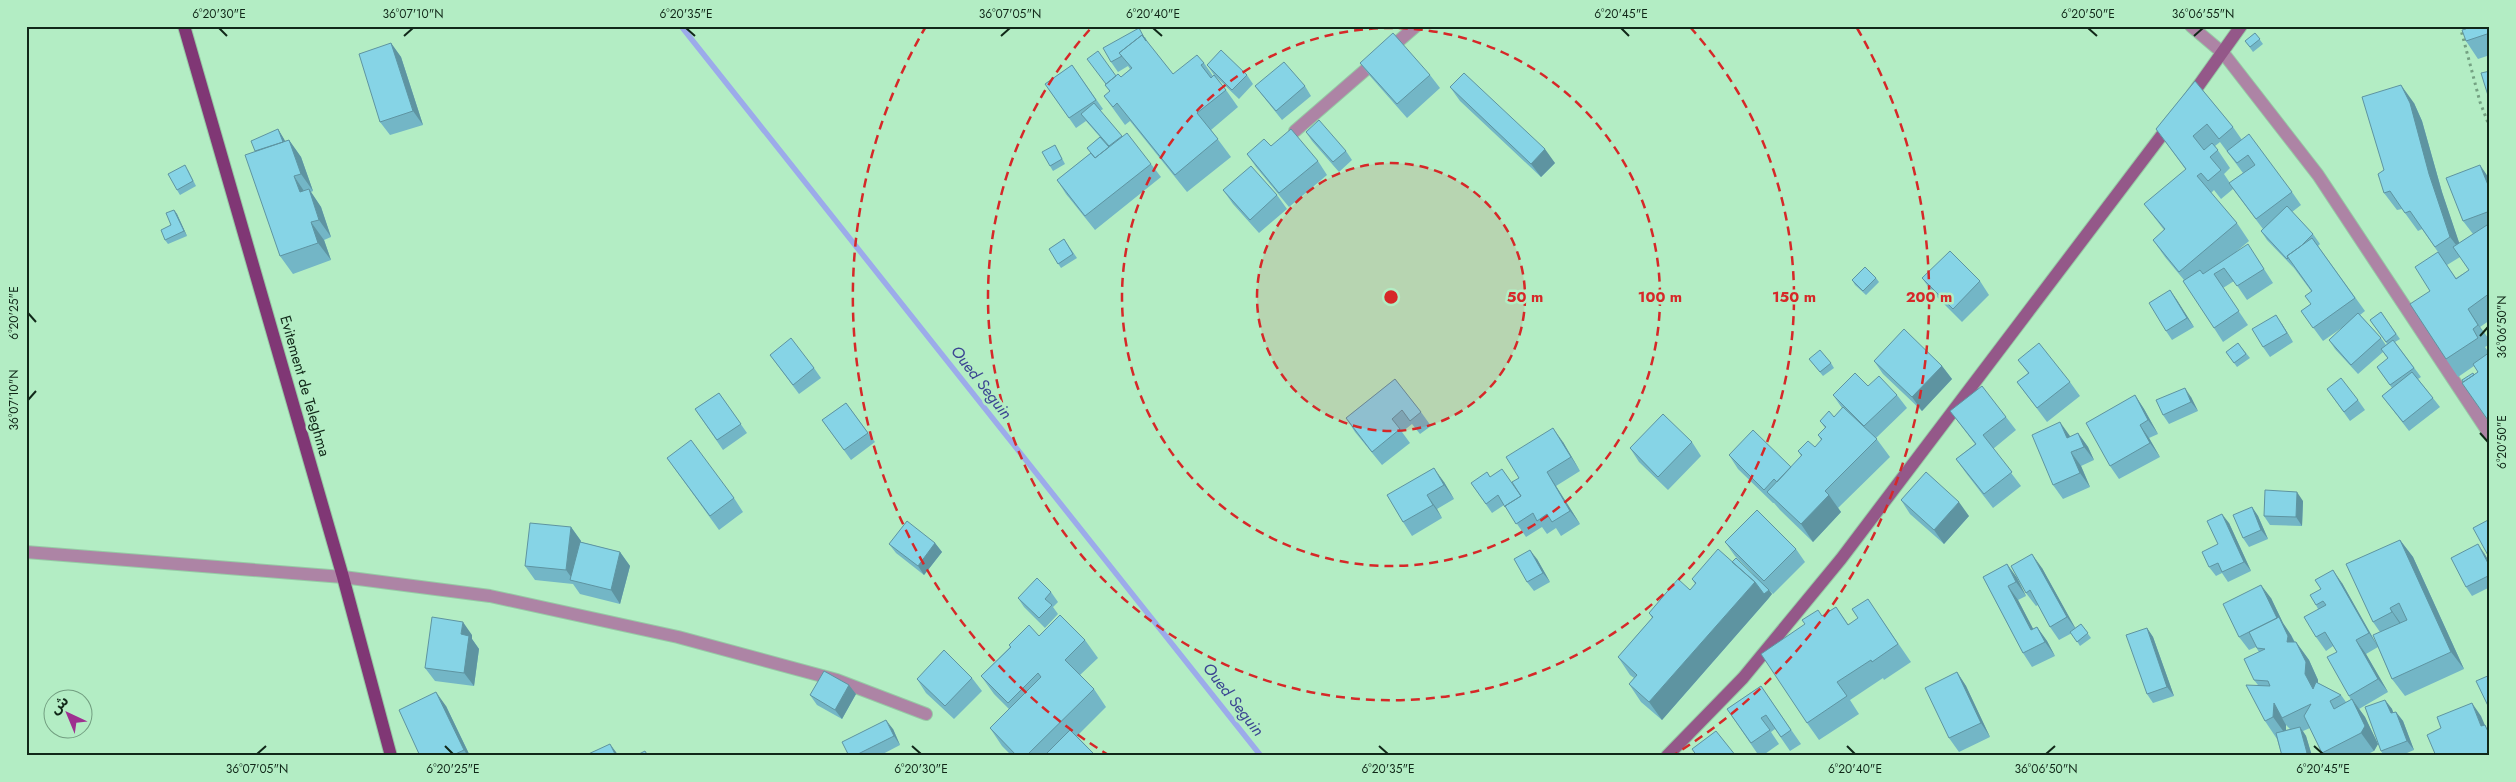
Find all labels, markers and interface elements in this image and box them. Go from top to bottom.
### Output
text: 6°20'30"E [192,5,246,23]
text: 36°07'10"N [382,5,444,23]
text: 6°20'35"E [659,5,713,23]
text: 36°07'05"N [979,5,1041,23]
text: 6°20'40"E [1126,5,1180,23]
text: 6°20'45"E [1594,5,1648,23]
text: 6°20'50"E [2061,5,2115,23]
text: 36°06'55"N [2172,5,2234,23]
text: 6°20'25"E [5,286,23,340]
text: 50 m [1507,286,1543,308]
text: 100 m [1638,286,1682,308]
text: 150 m [1772,286,1816,308]
text: 200 m [1906,286,1952,308]
centre of rings [1382,288,1400,306]
text: 36°06'50"N [2493,295,2511,359]
street label: Evitement de Teleghma [274,313,336,459]
water label: Oued Seguin [946,341,1018,424]
text: 36°07'10"N [5,369,23,431]
text: 6°20'50"E [2493,415,2511,469]
water label: Oued Seguin [1198,658,1270,741]
north arrow [42,690,92,740]
text: ش [45,691,73,719]
text: 36°07'05"N [226,760,288,778]
text: 6°20'25"E [426,760,480,778]
text: 6°20'30"E [894,760,948,778]
text: 6°20'35"E [1361,760,1415,778]
text: 6°20'40"E [1828,760,1882,778]
text: 36°06'50"N [2014,760,2078,778]
text: 6°20'45"E [2296,760,2350,778]

